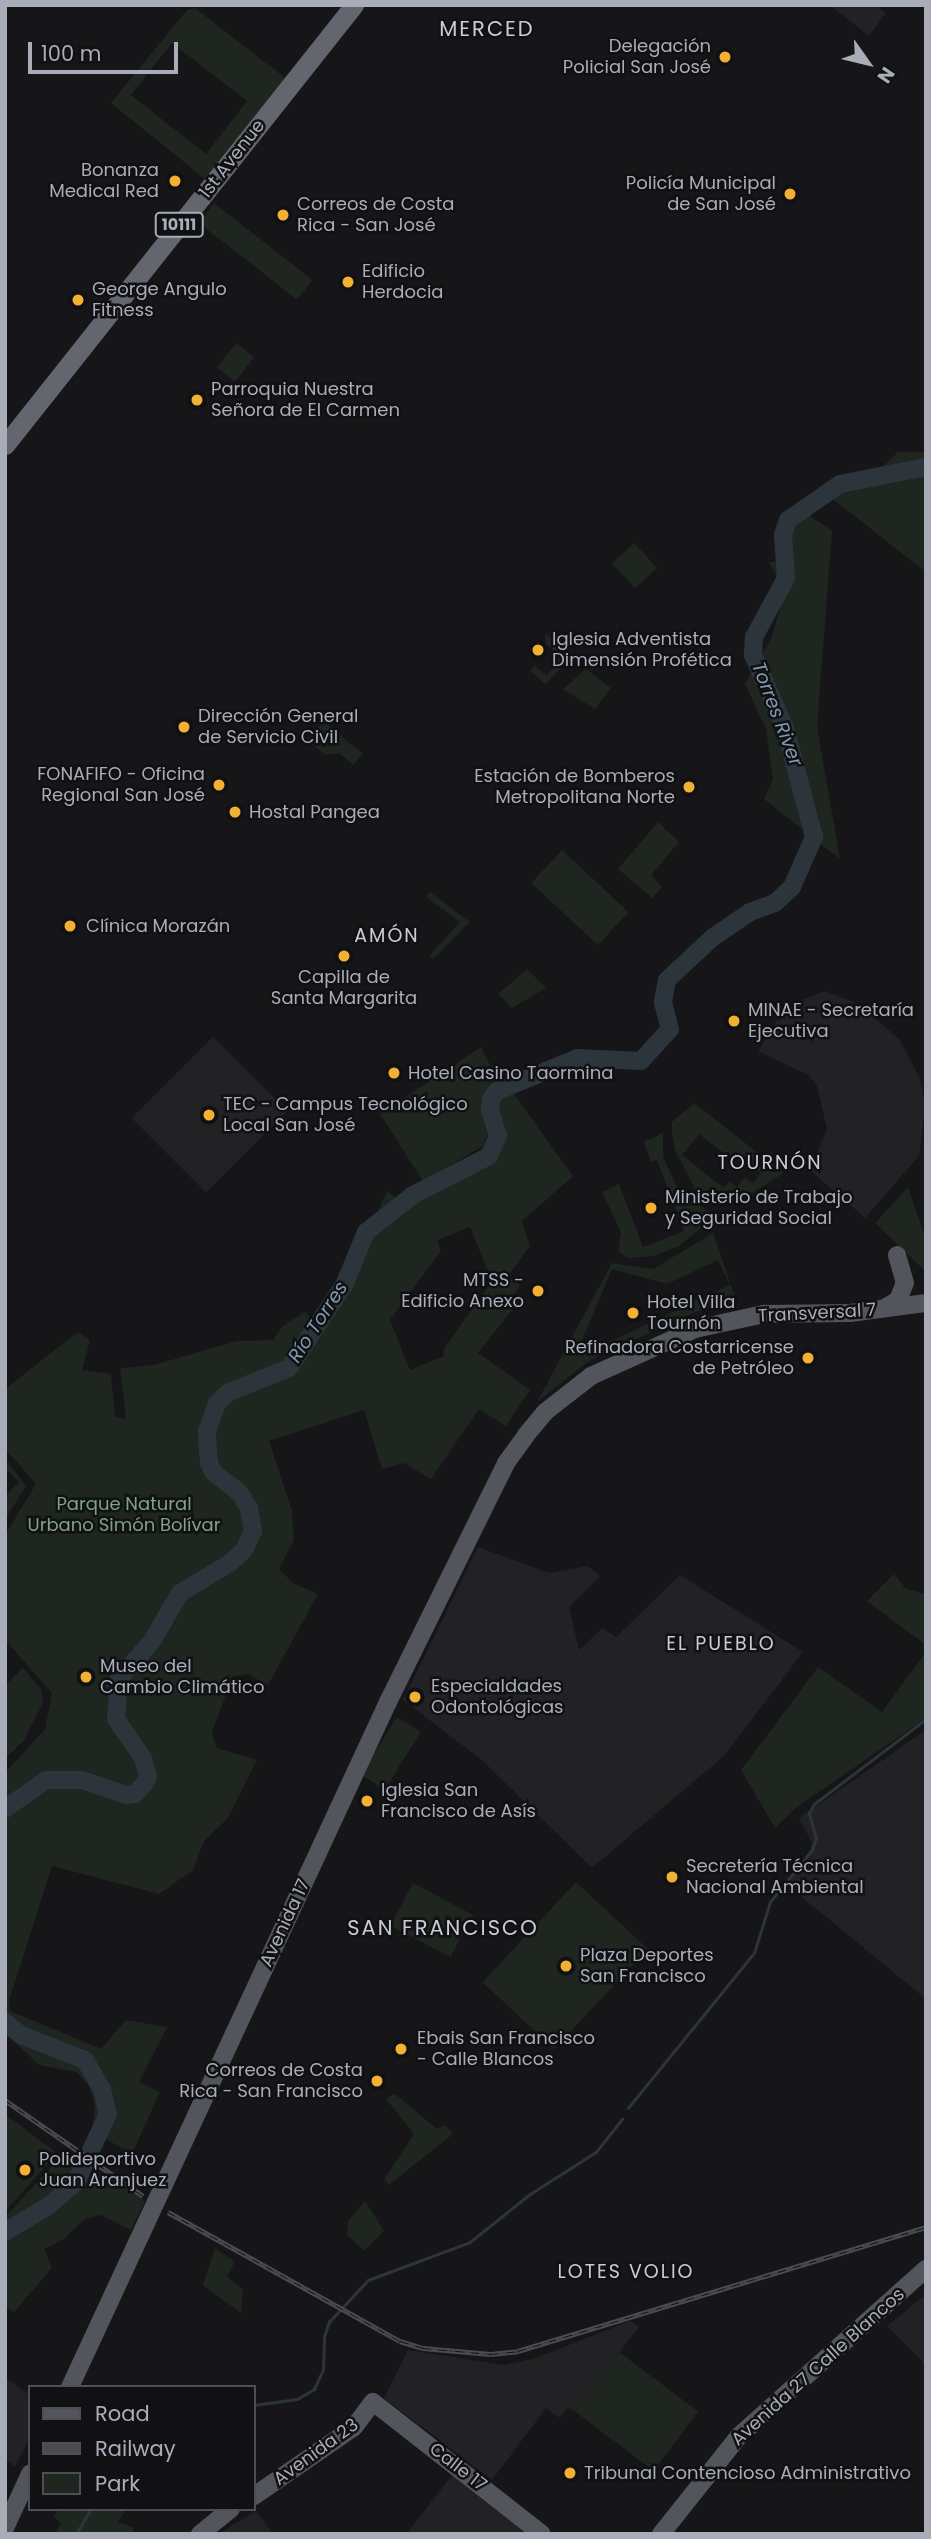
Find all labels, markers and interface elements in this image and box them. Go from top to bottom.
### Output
district label: MERCED [440,16,534,42]
scale bar [32,28,182,72]
north arrow [833,28,903,98]
place label: Delegación Policial San José [563,36,711,78]
text: 100 m [41,39,101,68]
marker: Delegación Policial San José [717,49,733,65]
text: N [871,62,901,88]
street label: 1st Avenue [195,115,269,203]
place label: Bonanza Medical Red [49,160,159,202]
marker: Bonanza Medical Red [165,171,185,191]
place label: Policía Municipal de San José [626,173,776,216]
marker: Policía Municipal de San José [782,186,798,202]
place label: Correos de Costa Rica - San José [297,194,454,236]
marker: Correos de Costa Rica - San José [275,207,291,223]
road number: 10111 [154,213,204,238]
place label: Edificio Herdocia [362,261,444,304]
marker: Edificio Herdocia [340,274,356,290]
place label: George Angulo Fitness [92,279,227,322]
marker: George Angulo Fitness [70,292,86,308]
place label: Parroquia Nuestra Señora de El Carmen [211,379,400,422]
marker: Parroquia Nuestra Señora de El Carmen [189,392,205,408]
place label: Iglesia Adventista Dimensión Profética [552,629,732,672]
marker: Iglesia Adventista Dimensión Profética [530,642,546,658]
water label: Torres River [747,659,807,769]
place label: Dirección General de Servicio Civil [198,706,358,748]
marker: Dirección General de Servicio Civil [176,719,192,735]
place label: FONAFIFO - Oficina Regional San José [37,764,205,806]
place label: Estación de Bomberos Metropolitana Norte [474,766,675,808]
marker: FONAFIFO - Oficina Regional San José [211,777,227,793]
marker: Estación de Bomberos Metropolitana Norte [681,779,697,795]
place label: Hostal Pangea [249,801,380,823]
marker: Hostal Pangea [227,804,243,820]
place label: Clínica Morazán [86,915,230,937]
marker: Clínica Morazán [60,916,80,936]
district label: AMÓN [355,925,419,947]
marker: Capilla de Santa Margarita [336,948,352,964]
place label: Capilla de Santa Margarita [271,967,417,1010]
place label: MINAE - Secretaría Ejecutiva [748,1000,914,1042]
marker: MINAE - Secretaría Ejecutiva [726,1013,742,1029]
place label: Hotel Casino Taormina [408,1062,613,1084]
marker: Hotel Casino Taormina [386,1065,402,1081]
place label: TEC - Campus Tecnológico Local San José [223,1094,468,1136]
marker: TEC - Campus Tecnológico Local San José [201,1107,217,1123]
district label: TOURNÓN [718,1152,822,1174]
place label: Ministerio de Trabajo y Seguridad Social [665,1187,853,1230]
marker: Ministerio de Trabajo y Seguridad Social [643,1200,659,1216]
place label: MTSS - Edificio Anexo [401,1270,524,1312]
water label: Río Torres [283,1277,353,1367]
marker: MTSS - Edificio Anexo [530,1283,546,1299]
place label: Hotel Villa Tournón [647,1292,736,1334]
street label: Transversal 7 [757,1299,877,1327]
marker: Hotel Villa Tournón [625,1305,641,1321]
place label: Refinadora Costarricense de Petróleo [565,1337,794,1380]
marker: Refinadora Costarricense de Petróleo [800,1350,816,1366]
park label: Parque Natural Urbano Simón Bolívar [28,1494,220,1536]
district label: EL PUEBLO [667,1633,775,1655]
place label: Museo del Cambio Climático [100,1656,264,1698]
marker: Museo del Cambio Climático [78,1669,94,1685]
place label: Especialdades Odontológicas [431,1676,563,1718]
marker: Especialdades Odontológicas [405,1687,425,1707]
place label: Iglesia San Francisco de Asís [381,1780,536,1823]
marker: Iglesia San Francisco de Asís [359,1793,375,1809]
place label: Secretería Técnica Nacional Ambiental [686,1856,864,1898]
marker: Secretería Técnica Nacional Ambiental [664,1869,680,1885]
street label: Avenida 17 [255,1876,315,1970]
district label: SAN FRANCISCO [349,1915,537,1941]
place label: Plaza Deportes San Francisco [580,1945,714,1988]
marker: Plaza Deportes San Francisco [558,1958,574,1974]
place label: Ebais San Francisco - Calle Blancos [417,2028,595,2070]
marker: Ebais San Francisco - Calle Blancos [391,2039,411,2059]
place label: Correos de Costa Rica - San Francisco [179,2060,363,2102]
marker: Correos de Costa Rica - San Francisco [369,2073,385,2089]
place label: Polideportivo Juan Aranjuez [39,2149,166,2192]
marker: Polideportivo Juan Aranjuez [17,2162,33,2178]
district label: LOTES VOLIO [559,2261,693,2283]
street label: Avenida 27 Calle Blancos [727,2284,909,2450]
legend [28,2385,256,2511]
text: Road [95,2399,150,2428]
street label: Avenida 23 [269,2414,363,2490]
text: Railway [95,2434,176,2463]
street label: Calle 17 [425,2438,491,2496]
place label: Tribunal Contencioso Administrativo [584,2462,911,2484]
marker: Tribunal Contencioso Administrativo [562,2465,578,2481]
text: Park [95,2469,140,2498]

